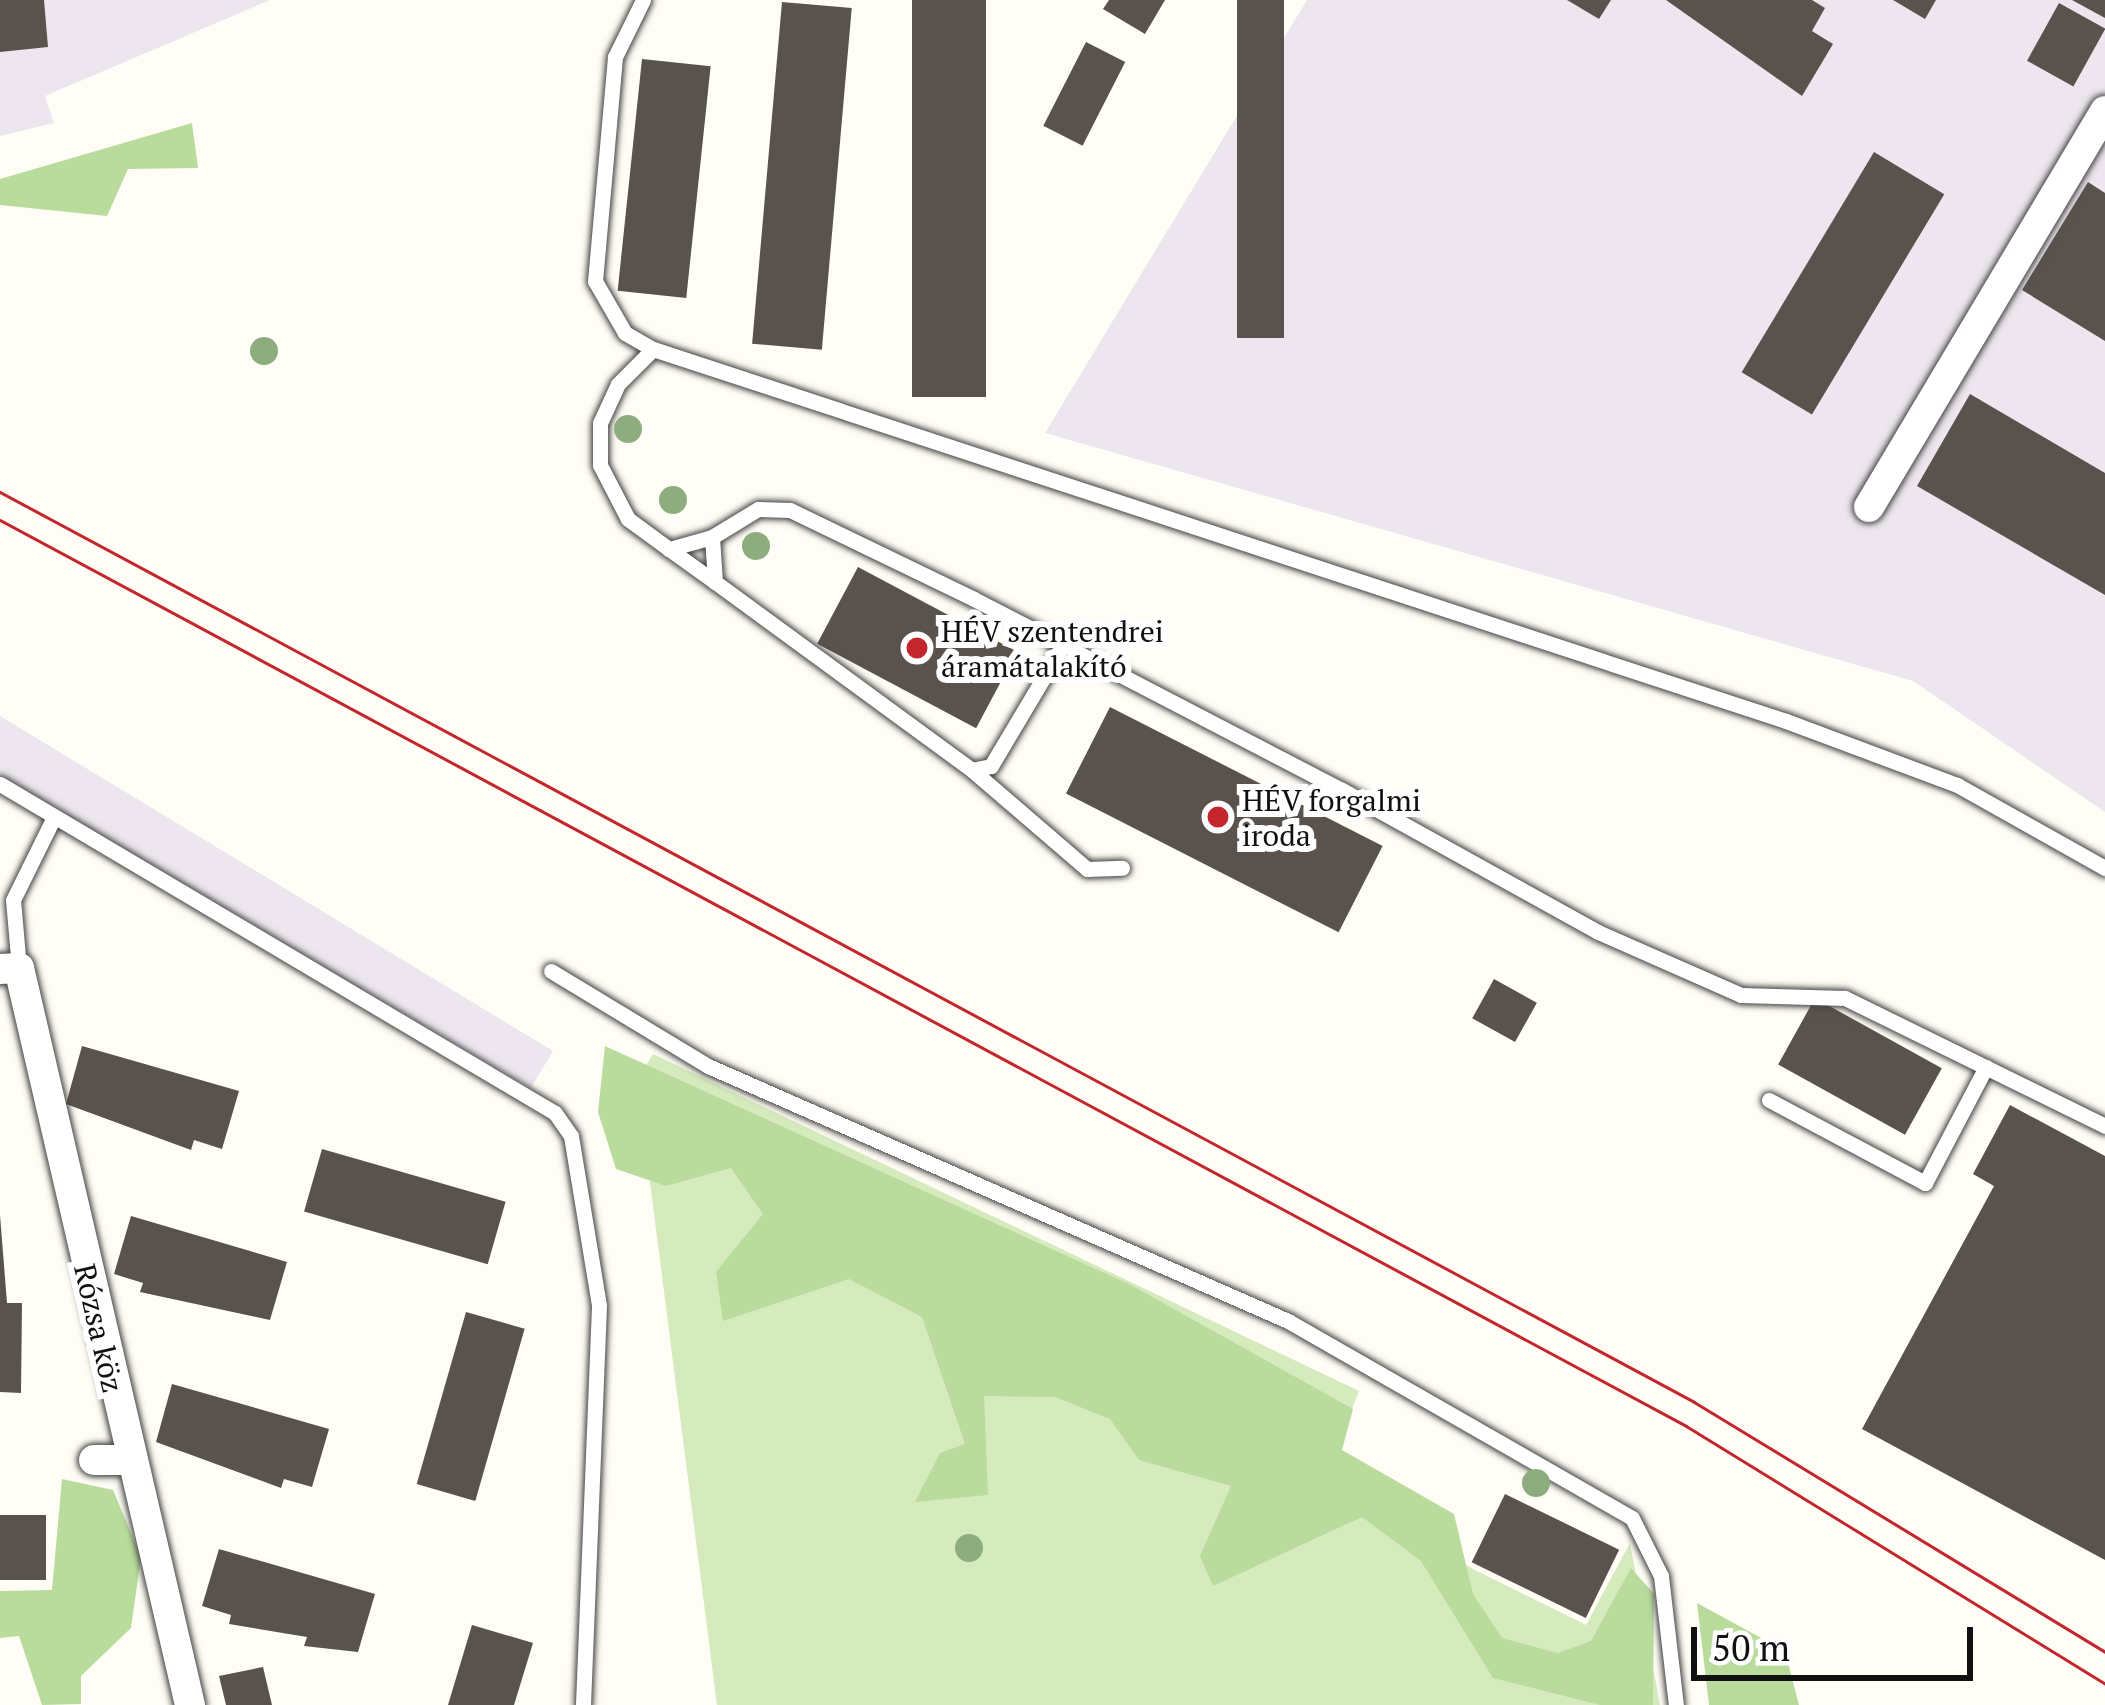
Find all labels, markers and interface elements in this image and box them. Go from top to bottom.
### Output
place label: HÉV szentendrei áramátalakító [941,613,1165,684]
marker: HÉV szentendrei áramátalakító [904,635,930,661]
place label: HÉV forgalmi iroda [1242,782,1422,852]
marker: HÉV forgalmi iroda [1205,804,1231,830]
street label: Rózsa köz [67,1260,131,1396]
scale bar [1697,1603,1979,1677]
text: 50 m [1712,1624,1790,1671]

